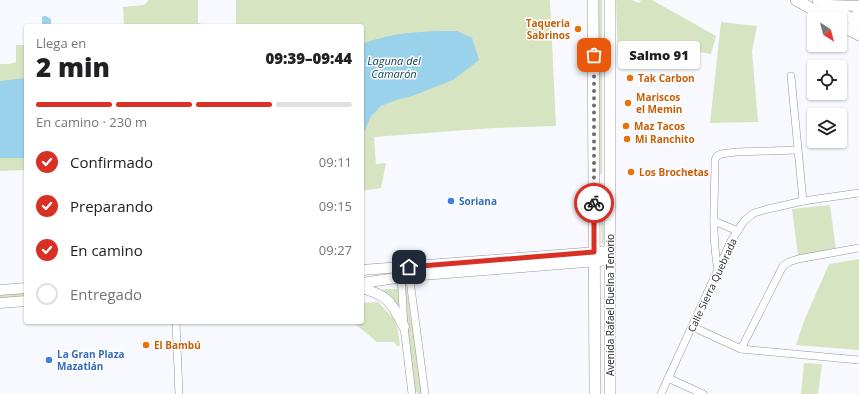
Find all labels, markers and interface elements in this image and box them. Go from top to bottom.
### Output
north arrow [807,12,847,52]
map controls [807,12,847,148]
place label: Taqueria Sabrinos [526,16,570,42]
marker: Taqueria Sabrinos [573,24,583,34]
text: Llega en [36,34,86,52]
pin [577,38,611,72]
callout: Salmo 91 [618,41,700,69]
icon: bag [583,44,605,66]
text: Salmo 91 [629,46,689,64]
text: 09:39–09:44 [266,48,352,68]
text: 2 min [36,49,110,85]
water label: Laguna del Camarón [367,53,421,81]
button: locate [807,60,847,100]
place label: Tak Carbon [638,71,695,85]
marker: Tak Carbon [625,73,635,83]
place label: Mariscos el Memin [636,90,682,116]
marker: Mariscos el Memin [623,98,633,108]
button: layers [807,108,847,148]
text: En camino · 230 m [36,113,147,131]
place label: Maz Tacos [634,119,685,133]
marker: Maz Tacos [621,121,631,131]
place label: Mi Ranchito [635,132,695,146]
marker: Mi Ranchito [622,134,632,144]
icon: check [36,151,58,173]
text: Confirmado [70,152,153,172]
text: 09:11 [319,153,352,171]
place label: Los Brochetas [639,165,709,179]
marker: Los Brochetas [626,167,636,177]
courier [574,183,614,223]
icon: bike [583,192,605,214]
place label: Soriana [459,194,497,208]
icon: check [36,195,58,217]
text: Preparando [70,196,153,216]
marker: Soriana [446,196,456,206]
text: 09:15 [319,197,352,215]
street label: Avenida Rafael Buelna Tenorio [603,234,617,376]
street label: Calle Sierra Quebrada [684,236,740,334]
icon: check [36,239,58,261]
text: En camino [70,240,143,260]
text: 09:27 [319,241,352,259]
pin [392,250,426,284]
icon: home [398,256,420,278]
text: Entregado [70,284,142,304]
place label: El Bambú [154,338,201,352]
marker: El Bambú [141,340,151,350]
place label: La Gran Plaza Mazatlán [57,347,125,373]
marker: La Gran Plaza Mazatlán [44,355,54,365]

